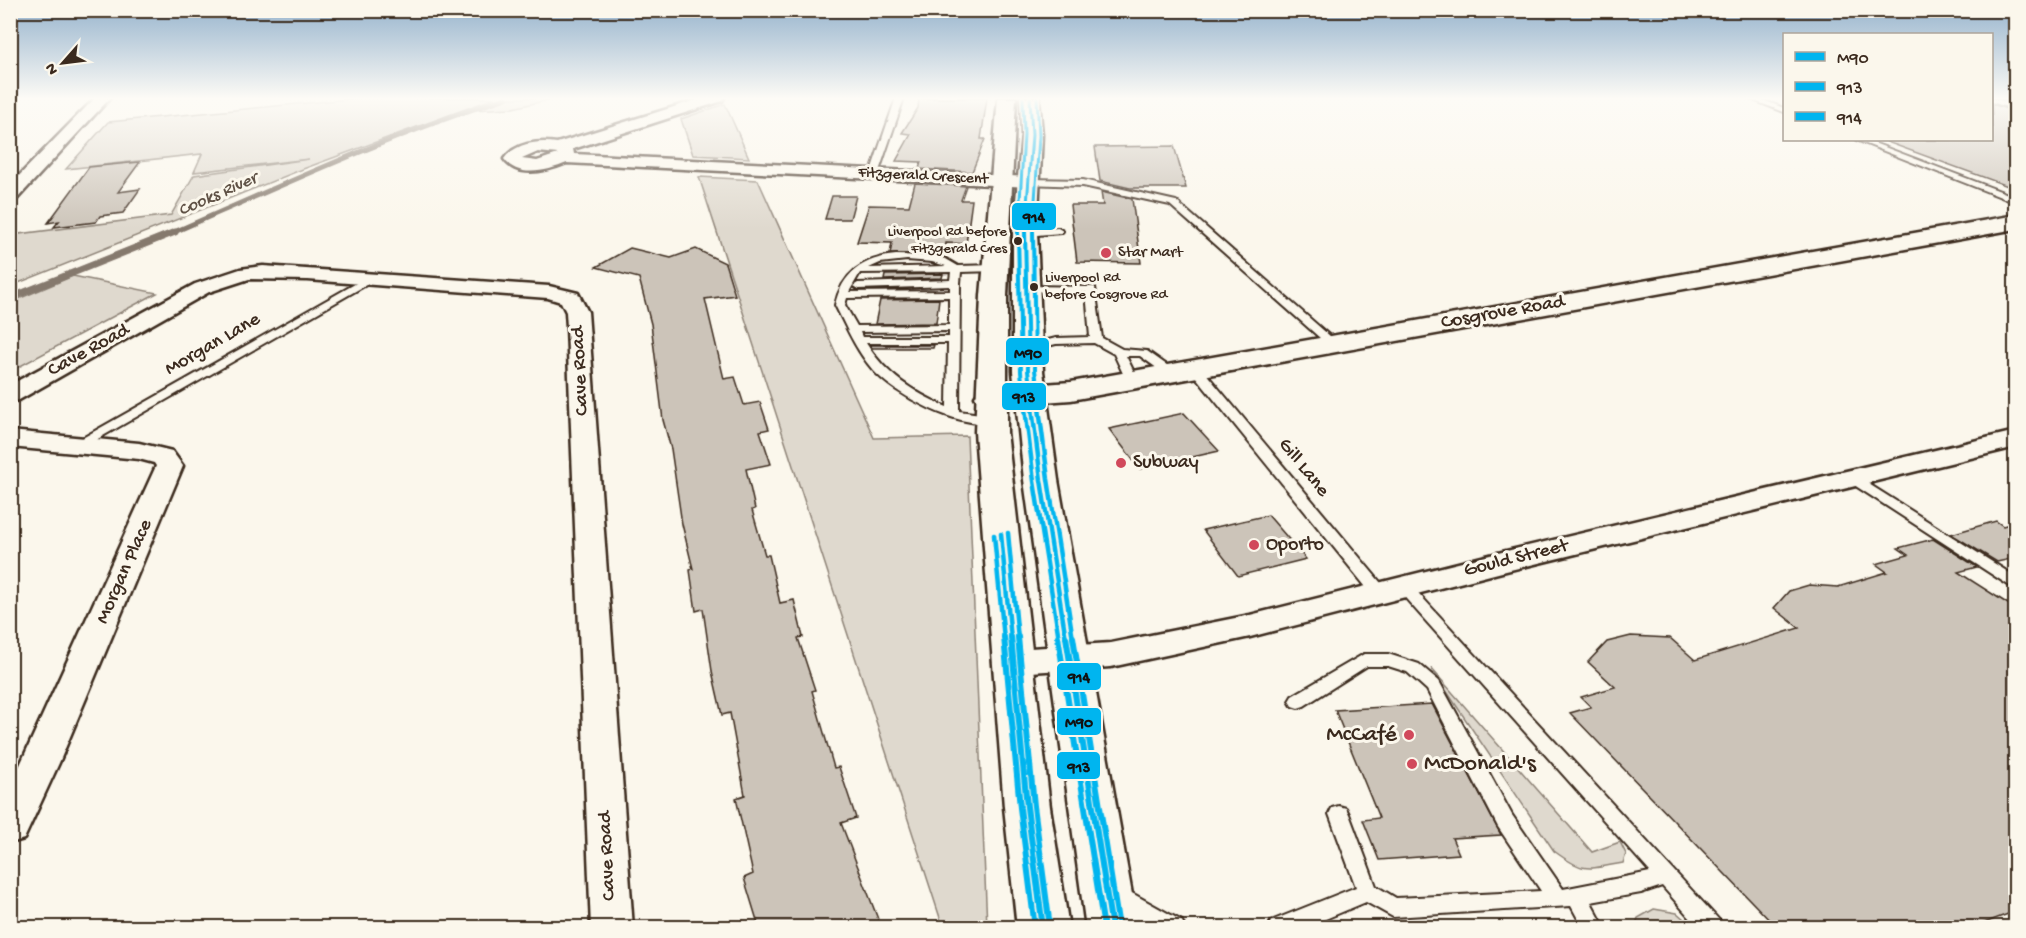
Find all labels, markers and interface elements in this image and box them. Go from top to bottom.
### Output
north arrow [33,33,93,93]
legend [1783,33,1993,141]
text: M90 [1837,49,1869,70]
text: N [42,59,64,77]
text: 913 [1836,79,1863,100]
text: 914 [1836,109,1862,130]
street label: Fitzgerald Crescent [857,164,990,190]
water label: Cooks River [175,167,264,222]
line badge: 914 [1011,202,1057,231]
text: 914 [1022,210,1045,229]
place label: Liverpool Rd before Fitzgerald Cres [887,223,1007,258]
marker: Liverpool Rd before Fitzgerald Cres [1012,235,1024,247]
place label: Star Mart [1118,244,1184,263]
marker: Star Mart [1099,246,1113,260]
place label: Liverpool Rd before Cosgrove Rd [1045,269,1168,304]
marker: Liverpool Rd before Cosgrove Rd [1028,281,1040,293]
street label: Cosgrove Road [1439,290,1569,335]
street label: Morgan Lane [161,308,265,382]
street label: Cave Road [44,318,136,383]
street label: Cave Road [567,323,595,416]
line badge: M90 [1005,337,1050,366]
text: M90 [1014,346,1042,365]
line badge: 913 [1001,382,1047,411]
text: 913 [1012,390,1035,409]
street label: Gill Lane [1272,434,1334,502]
place label: Subway [1133,452,1199,475]
marker: Subway [1114,456,1128,470]
street label: Morgan Place [92,516,159,628]
place label: Oporto [1266,534,1324,557]
street label: Gould Street [1462,535,1572,583]
marker: Oporto [1247,538,1261,552]
line badge: 914 [1056,662,1102,691]
text: 914 [1067,670,1090,689]
line badge: M90 [1056,707,1102,736]
text: M90 [1065,715,1093,734]
place label: McCafé [1326,721,1398,750]
marker: McCafé [1402,728,1416,742]
place label: McDonald's [1424,750,1537,779]
line badge: 913 [1056,751,1101,780]
marker: McDonald's [1405,757,1419,771]
text: 913 [1067,760,1090,779]
street label: Cave Road [594,808,622,901]

